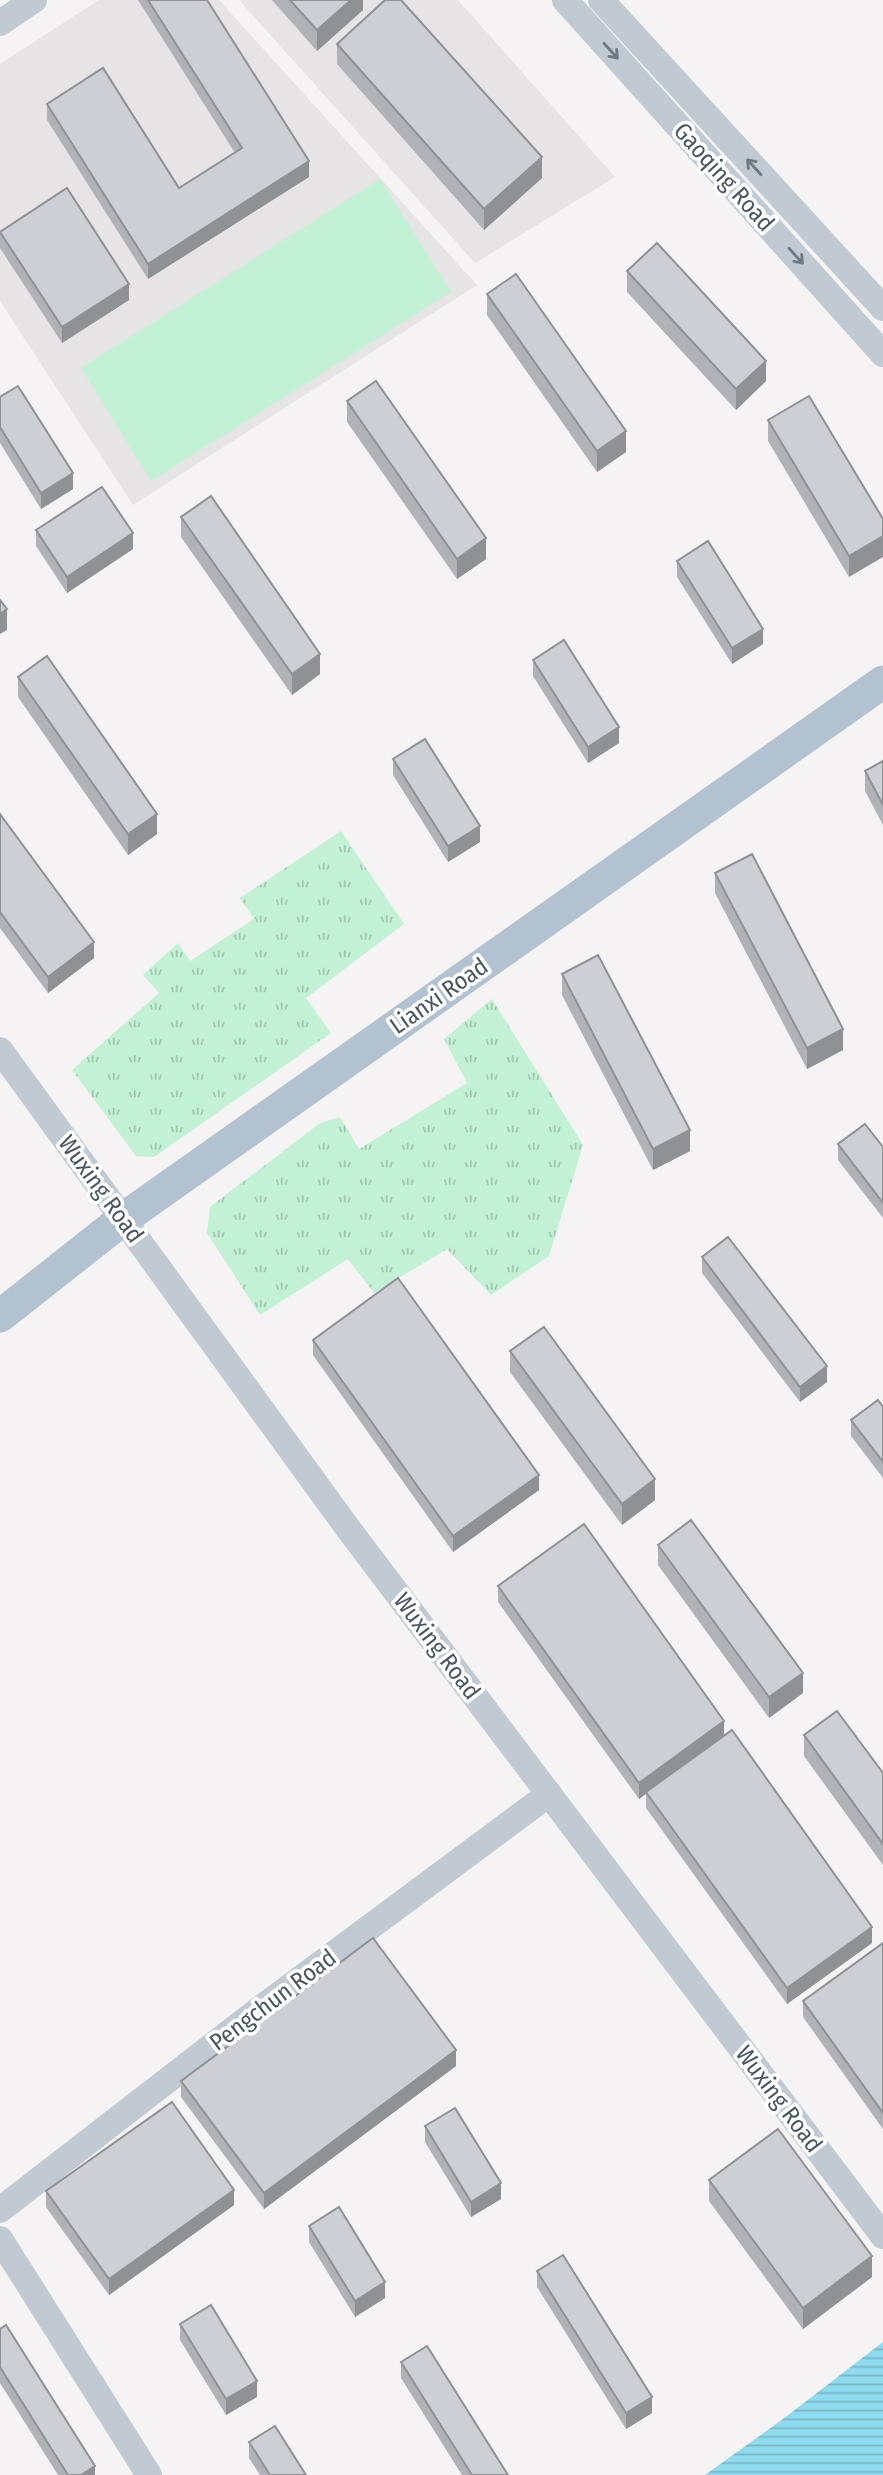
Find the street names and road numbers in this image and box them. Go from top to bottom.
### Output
street label: Gaoqing Road [668,117,780,237]
street label: Lianxi Road [385,952,493,1040]
street label: Wuxing Road [53,1130,149,1248]
street label: Wuxing Road [388,1587,486,1705]
street label: Pengchun Road [204,1943,342,2057]
street label: Wuxing Road [730,2040,828,2158]

